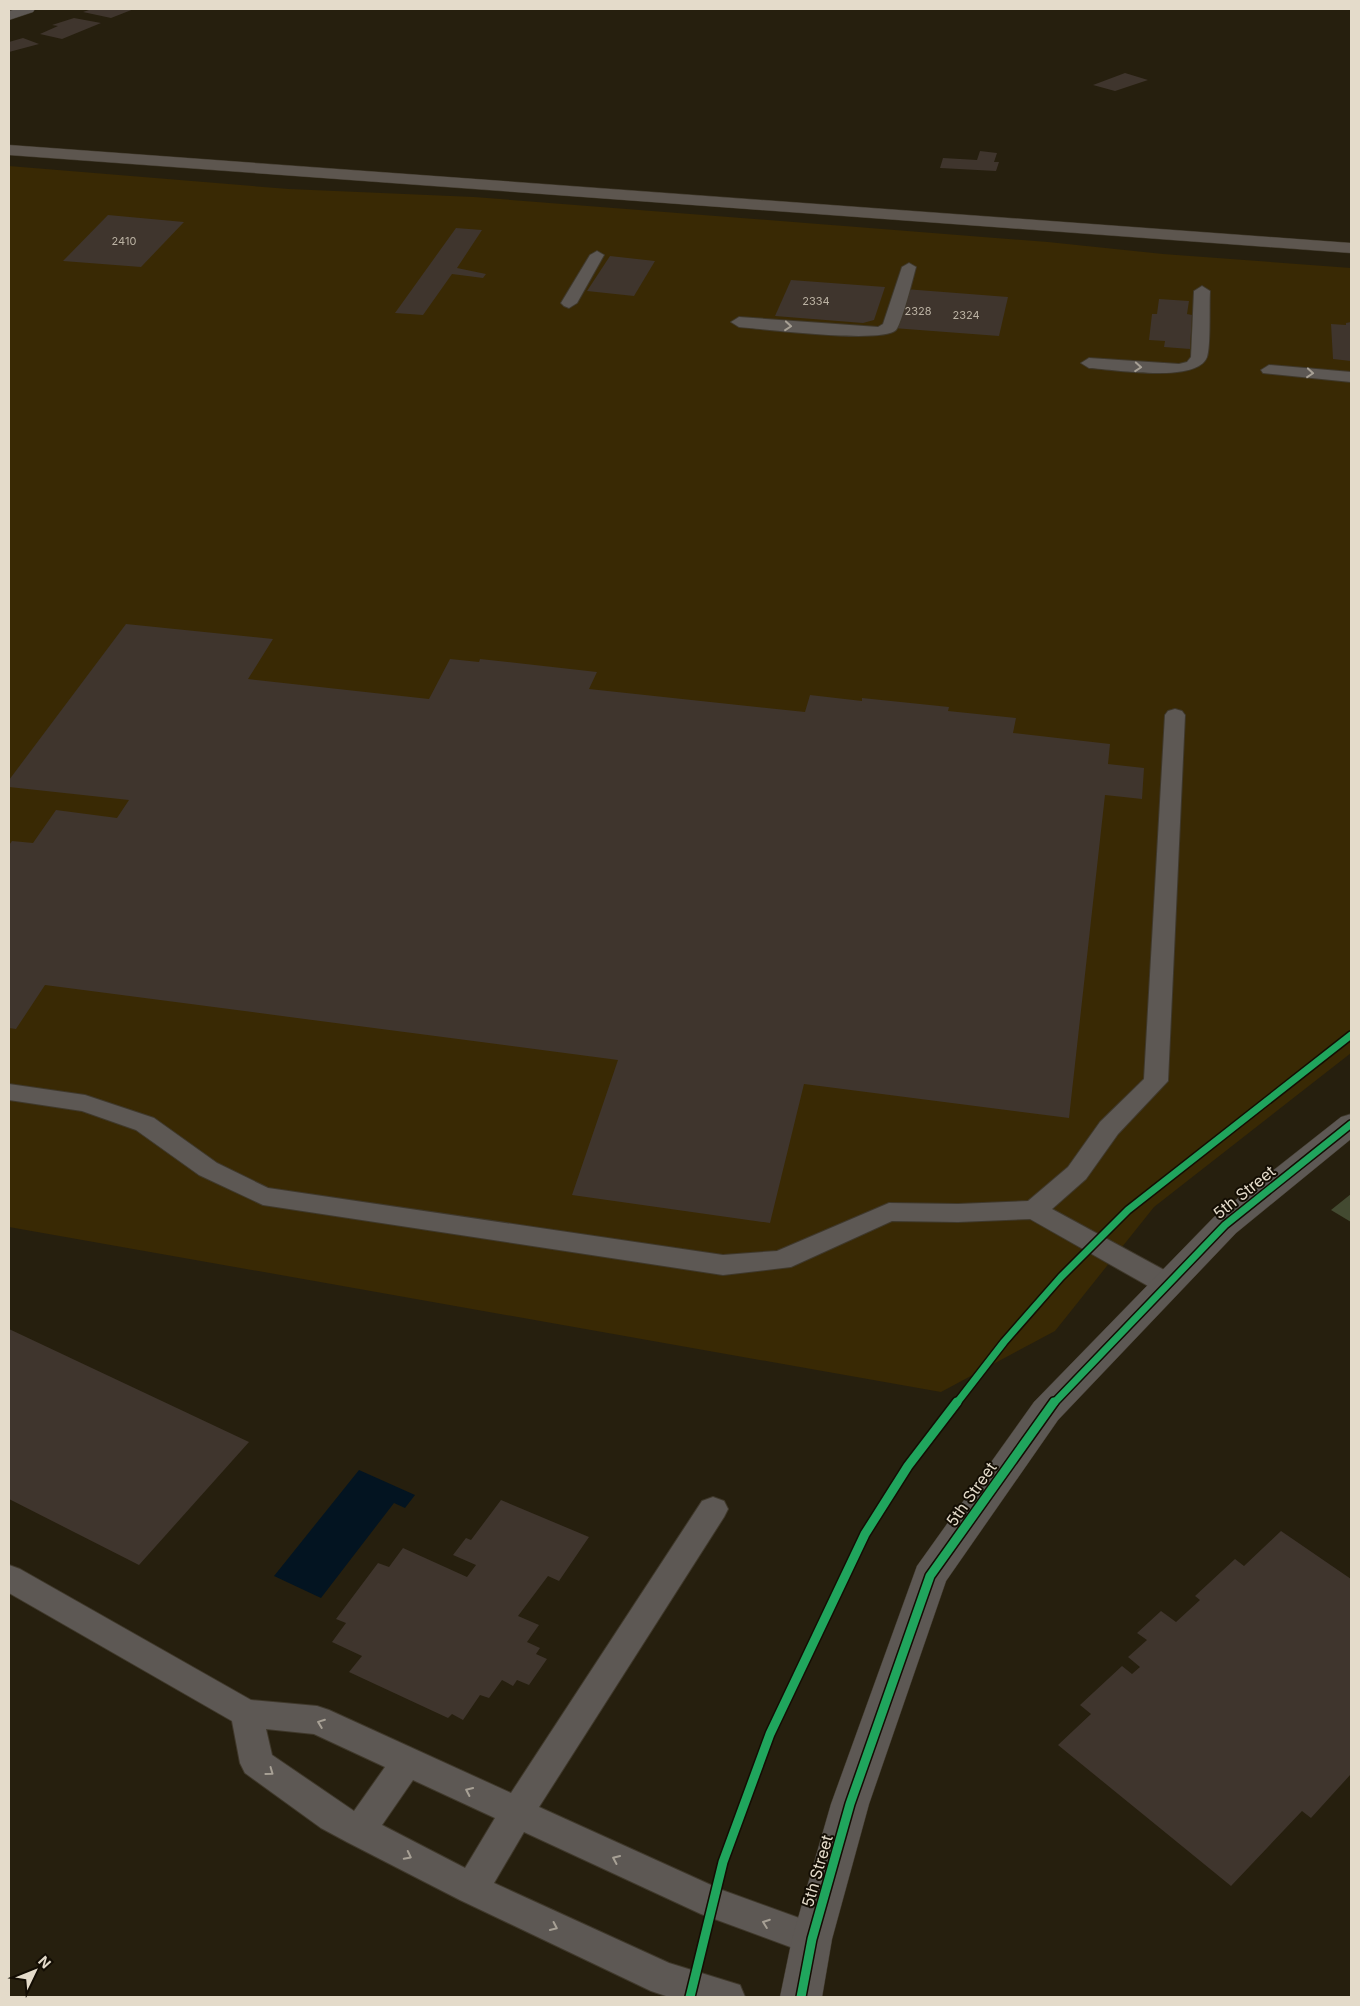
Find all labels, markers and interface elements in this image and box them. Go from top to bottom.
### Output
house number: 2410 [112,234,136,248]
house number: 2334 [802,294,830,308]
house number: 2328 [904,304,932,318]
house number: 2324 [952,308,980,322]
one-way arrow [784,320,792,331]
one-way arrow [1134,361,1142,372]
one-way arrow [1306,367,1314,378]
street label: 5th Street [1209,1161,1279,1223]
street label: 5th Street [942,1458,1000,1530]
one-way arrow [317,1719,326,1729]
one-way arrow [264,1766,274,1775]
one-way arrow [465,1788,474,1798]
street label: 5th Street [797,1833,837,1909]
one-way arrow [403,1850,412,1860]
one-way arrow [612,1855,621,1866]
one-way arrow [762,1919,771,1929]
one-way arrow [549,1921,558,1932]
north arrow [10,1946,60,1996]
text: N [35,1952,55,1971]

